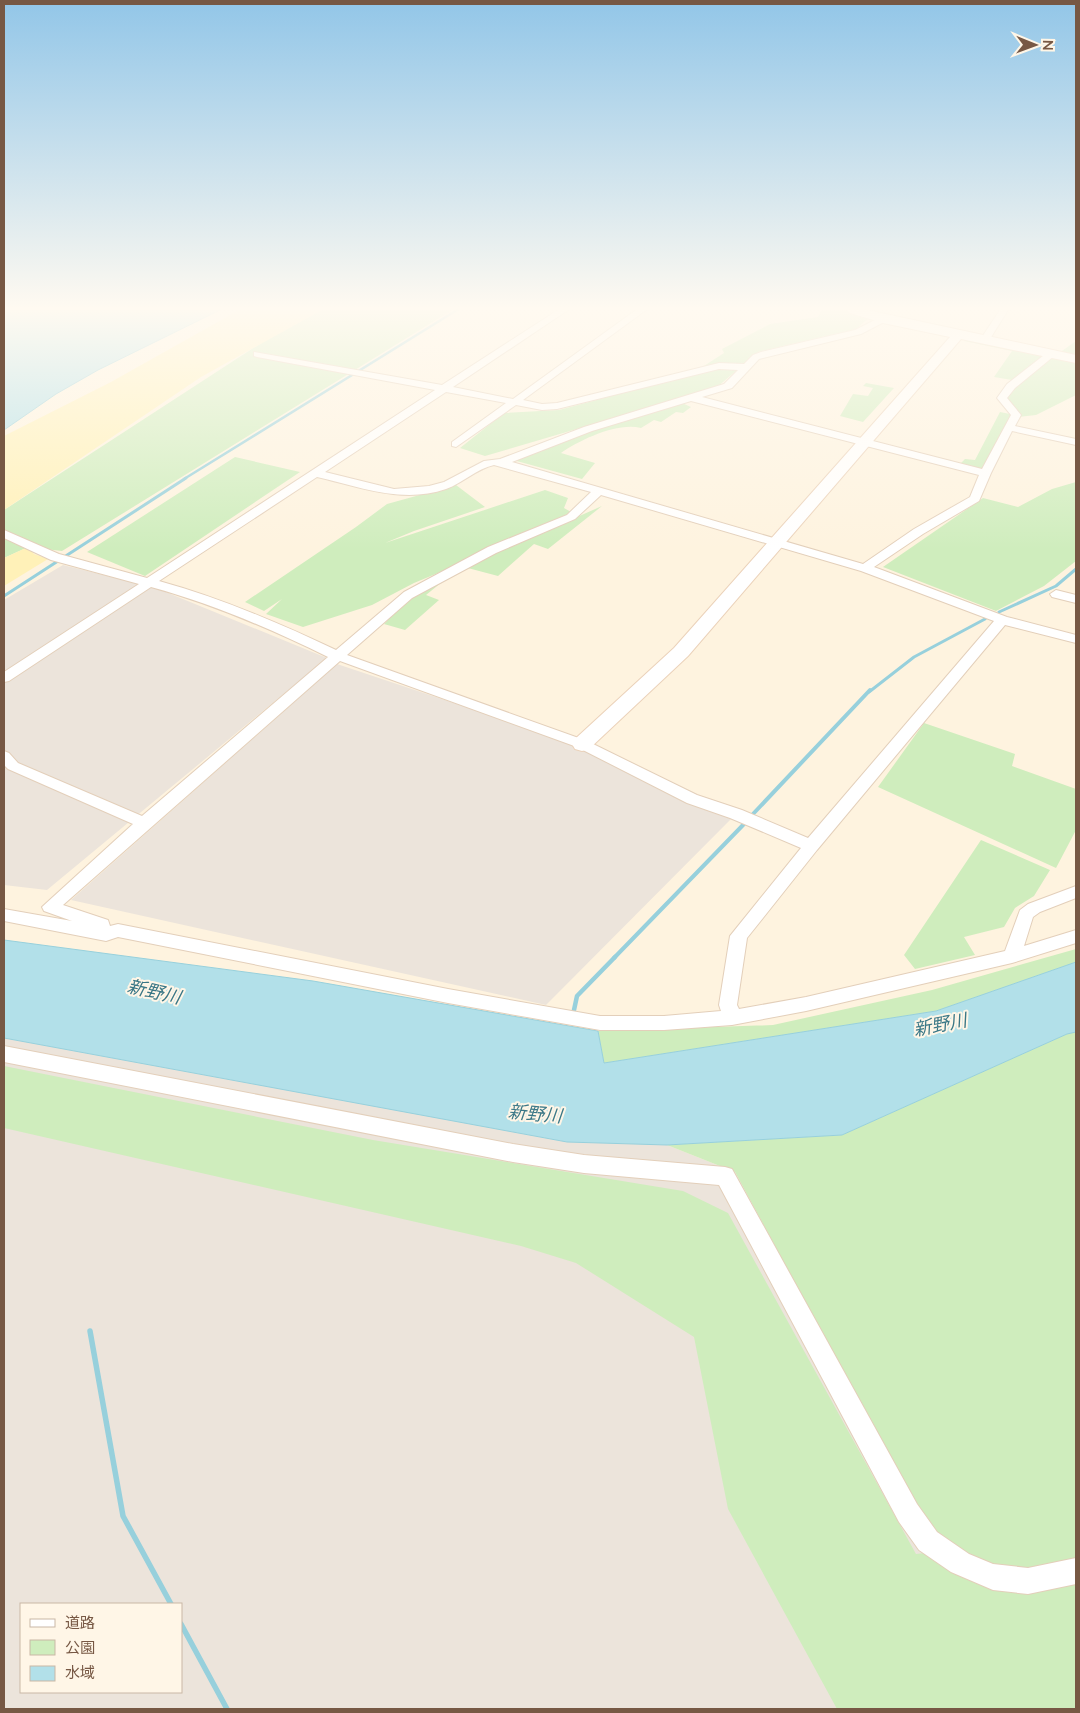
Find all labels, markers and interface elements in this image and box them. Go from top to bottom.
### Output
north arrow [1010,20,1060,70]
text: N [1040,40,1057,51]
water label: 新野川 [125,974,185,1008]
water label: 新野川 [911,1008,970,1040]
water label: 新野川 [507,1100,565,1126]
legend [20,1603,182,1693]
text: 道路 [65,1613,95,1631]
text: 公園 [65,1638,95,1656]
text: 水域 [65,1663,95,1681]

